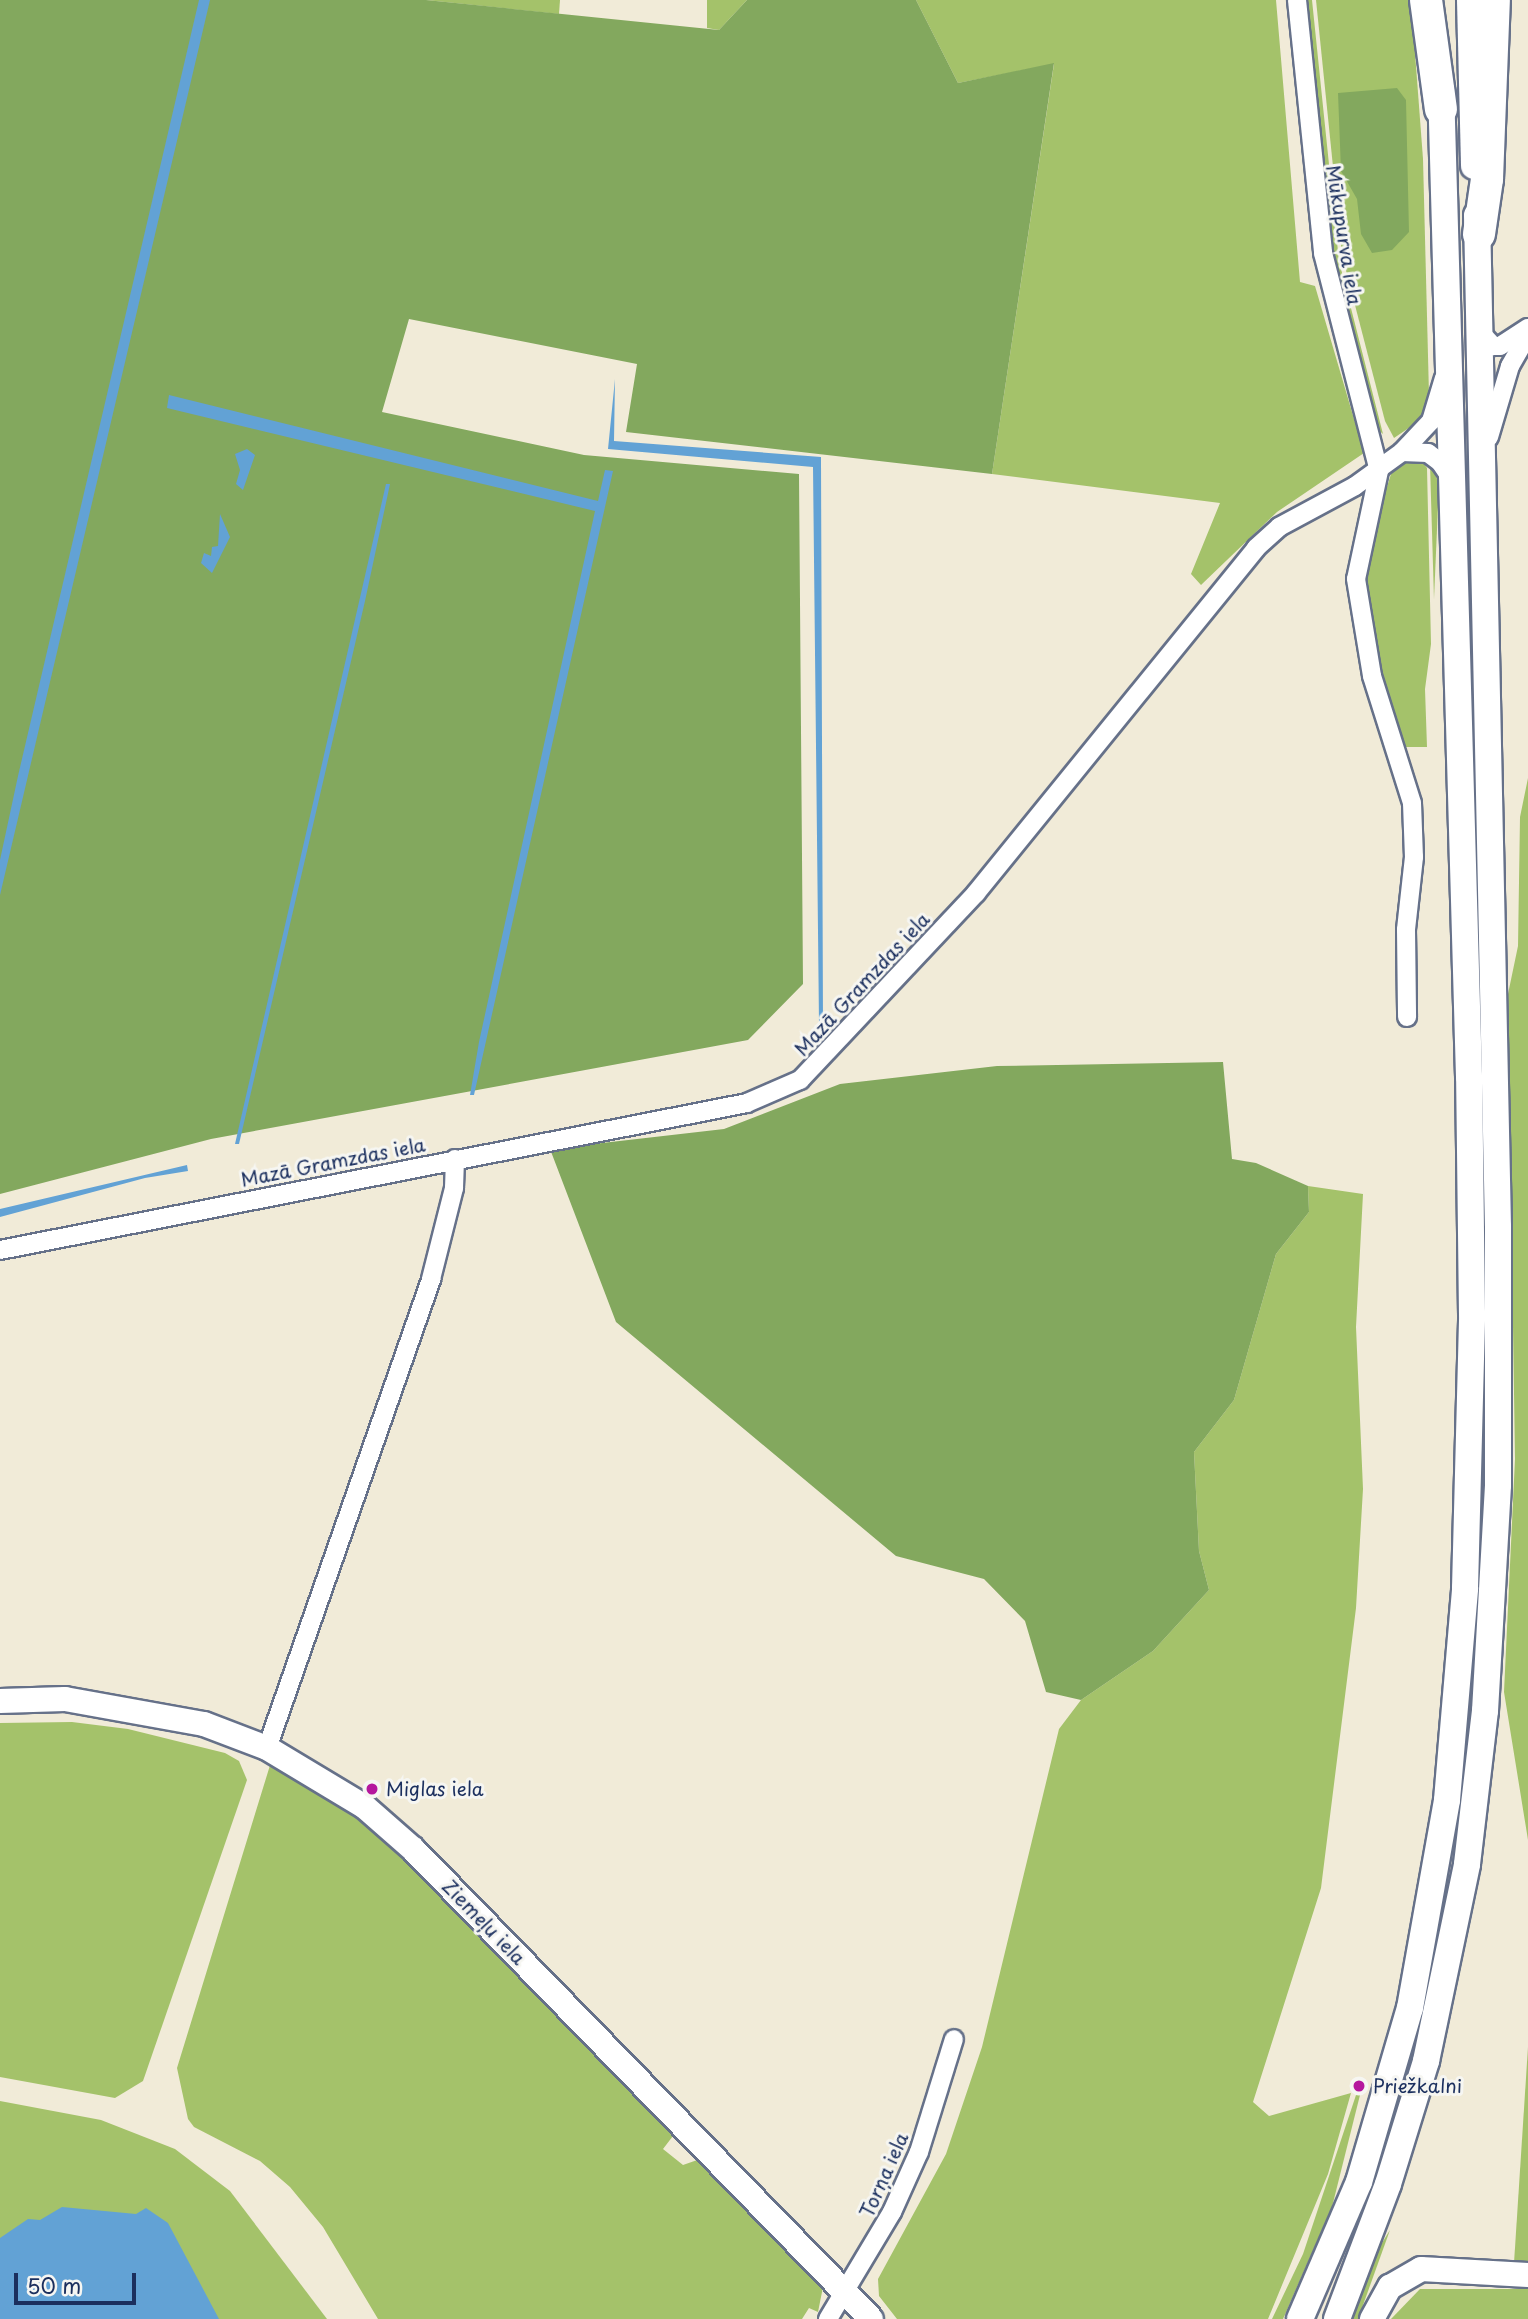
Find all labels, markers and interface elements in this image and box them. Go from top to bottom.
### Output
street label: Mūkupurva iela [1322,163,1366,307]
street label: Mazā Gramzdas iela [790,907,934,1061]
street label: Mazā Gramzdas iela [239,1133,427,1191]
place label: Miglas iela [386,1778,484,1800]
marker: Miglas iela [364,1781,380,1797]
street label: Ziemeļu iela [437,1874,531,1970]
place label: Priežkalni [1373,2075,1462,2097]
marker: Priežkalni [1351,2078,1367,2094]
street label: Torņa iela [855,2128,913,2222]
scale bar [18,2260,140,2304]
text: 50 m [27,2269,81,2301]

